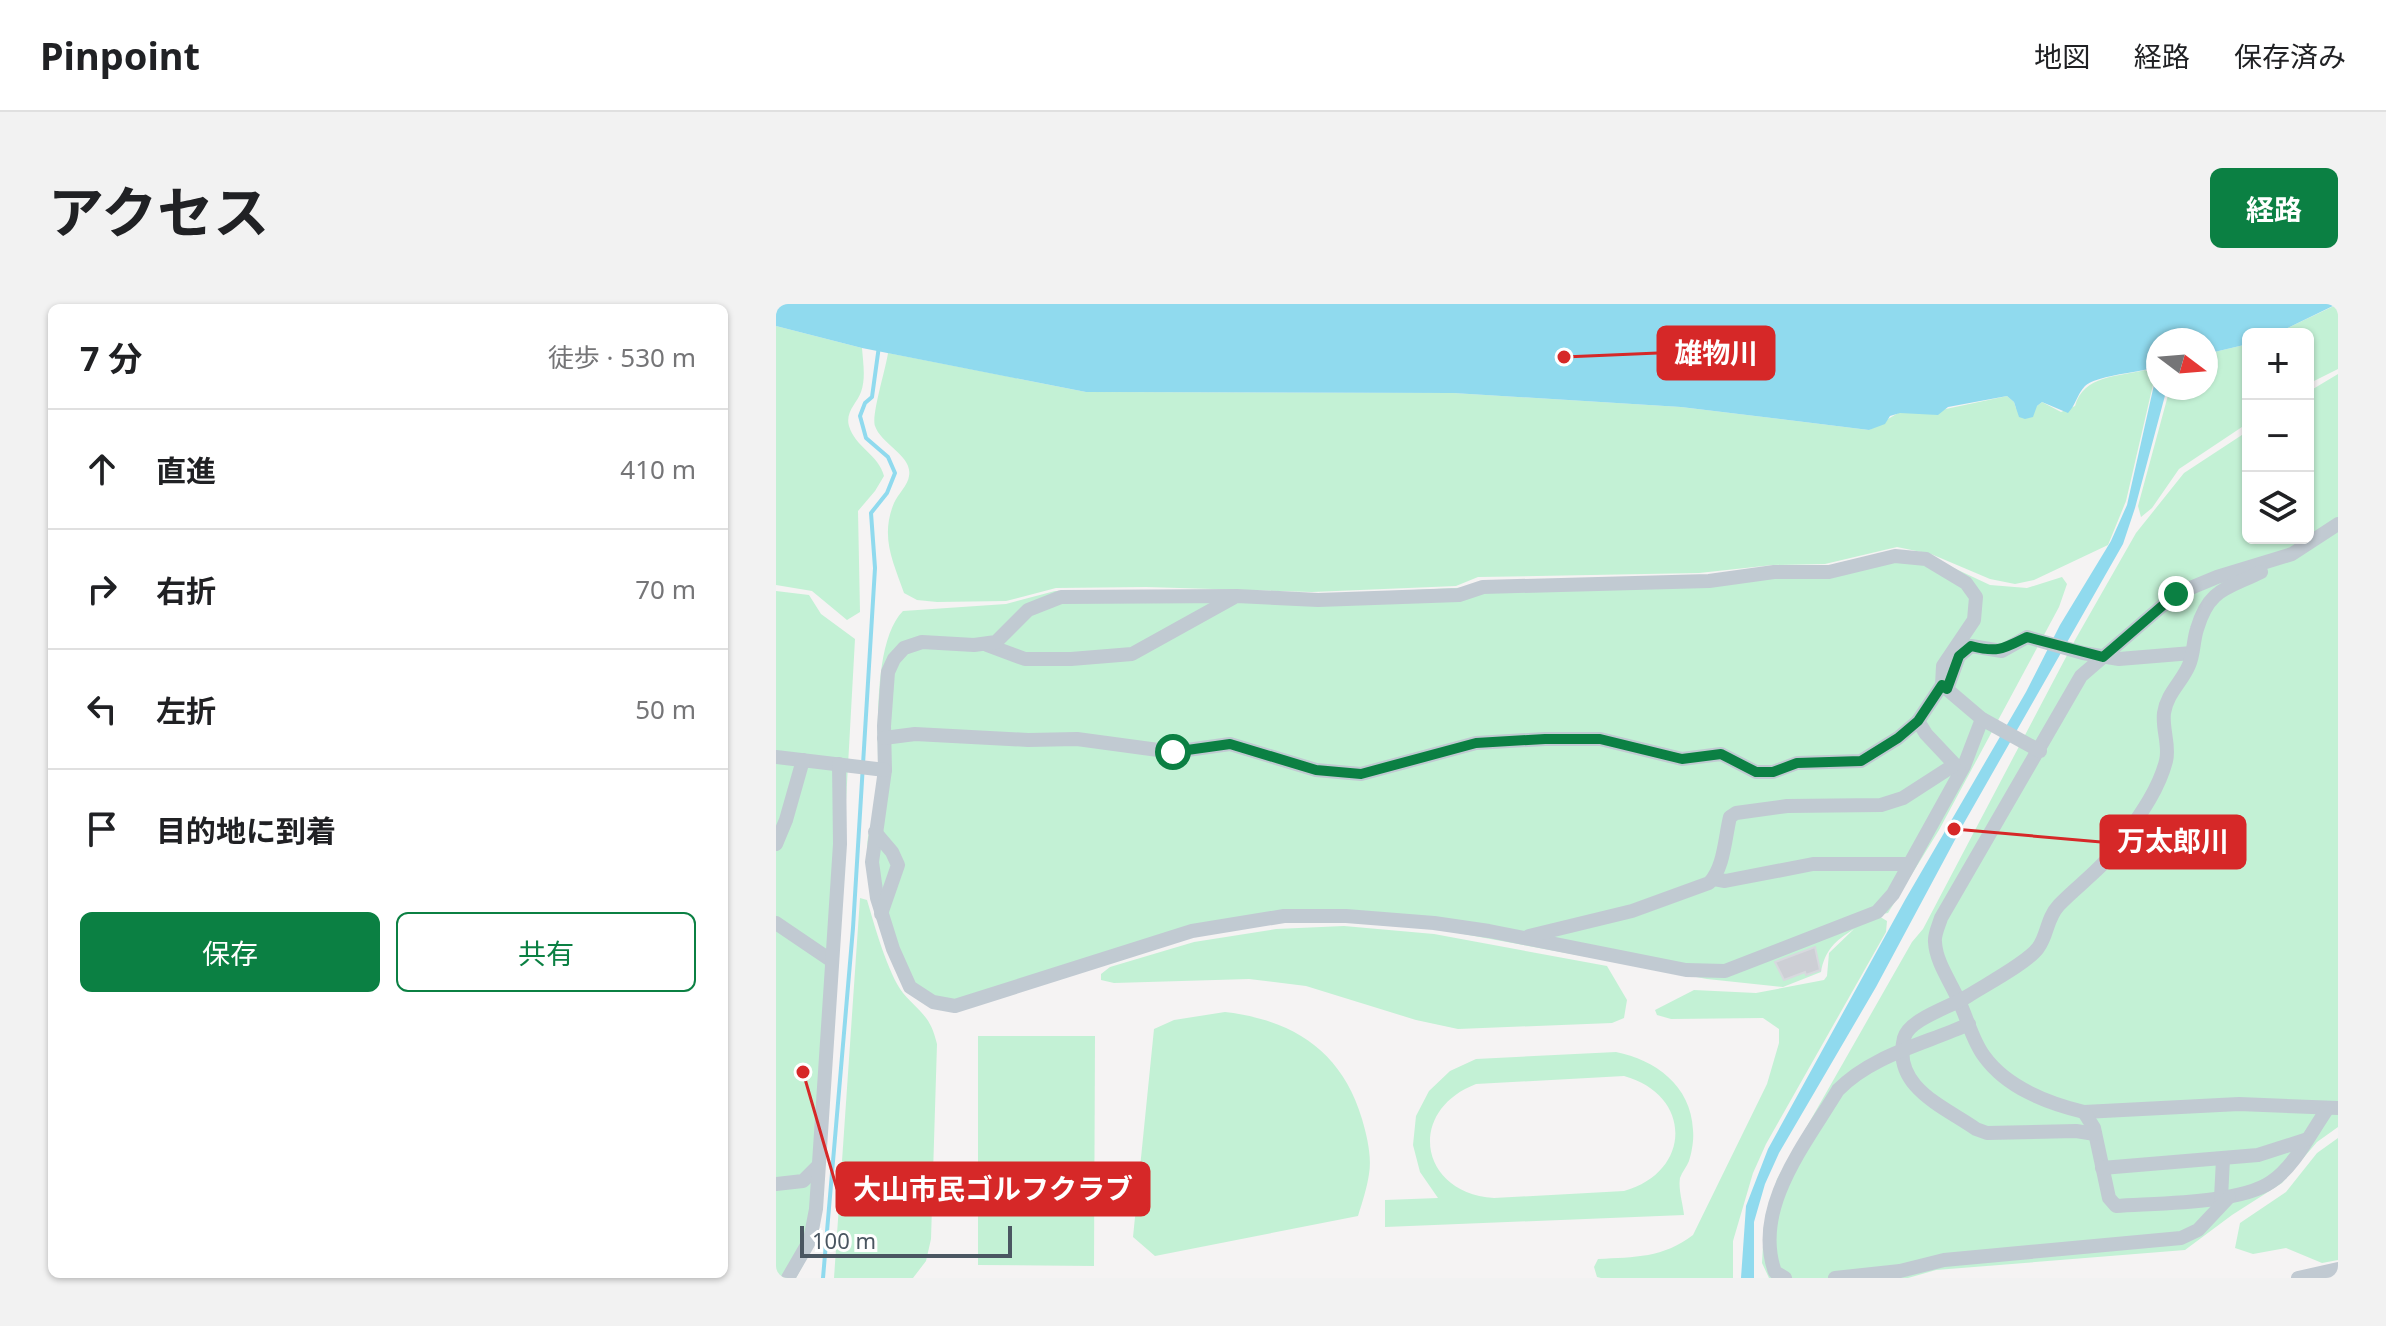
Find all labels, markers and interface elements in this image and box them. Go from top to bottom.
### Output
text: Pinpoint [40,29,200,81]
text: 地図 [2034,37,2090,75]
text: 経路 [2134,37,2190,75]
text: 保存済み [2234,37,2346,75]
button: 経路 [2210,168,2338,248]
text: アクセス [48,173,269,249]
callout: 雄物川 [1658,327,1774,379]
north arrow [2146,328,2218,400]
map controls [2242,328,2314,544]
button: + [2242,328,2314,400]
text: 雄物川 [1674,333,1758,371]
text: 7 分 [80,335,142,381]
text: 徒歩 · 530 m [548,339,696,375]
button: − [2242,400,2314,472]
icon: ahead [80,447,124,491]
text: 直進 [156,450,216,491]
text: 410 m [620,451,696,487]
button: layers [2242,472,2314,544]
icon: right [80,567,124,611]
text: 右折 [156,570,216,611]
text: 70 m [635,571,696,607]
route end [2158,576,2194,612]
icon: left [80,687,124,731]
text: 左折 [156,690,216,731]
text: 50 m [635,691,696,727]
route start [1155,734,1191,770]
icon: arrive [80,807,124,851]
text: 目的地に到着 [156,810,336,851]
callout: 万太郎川 [2101,816,2245,868]
text: 万太郎川 [2117,821,2229,859]
button: 保存 [80,912,380,992]
button: 共有 [396,912,696,992]
callout: 大山市民ゴルフクラブ [837,1163,1149,1215]
text: 大山市民ゴルフクラブ [853,1169,1133,1207]
scale bar [800,1222,1012,1258]
text: 100 m [812,1225,876,1255]

